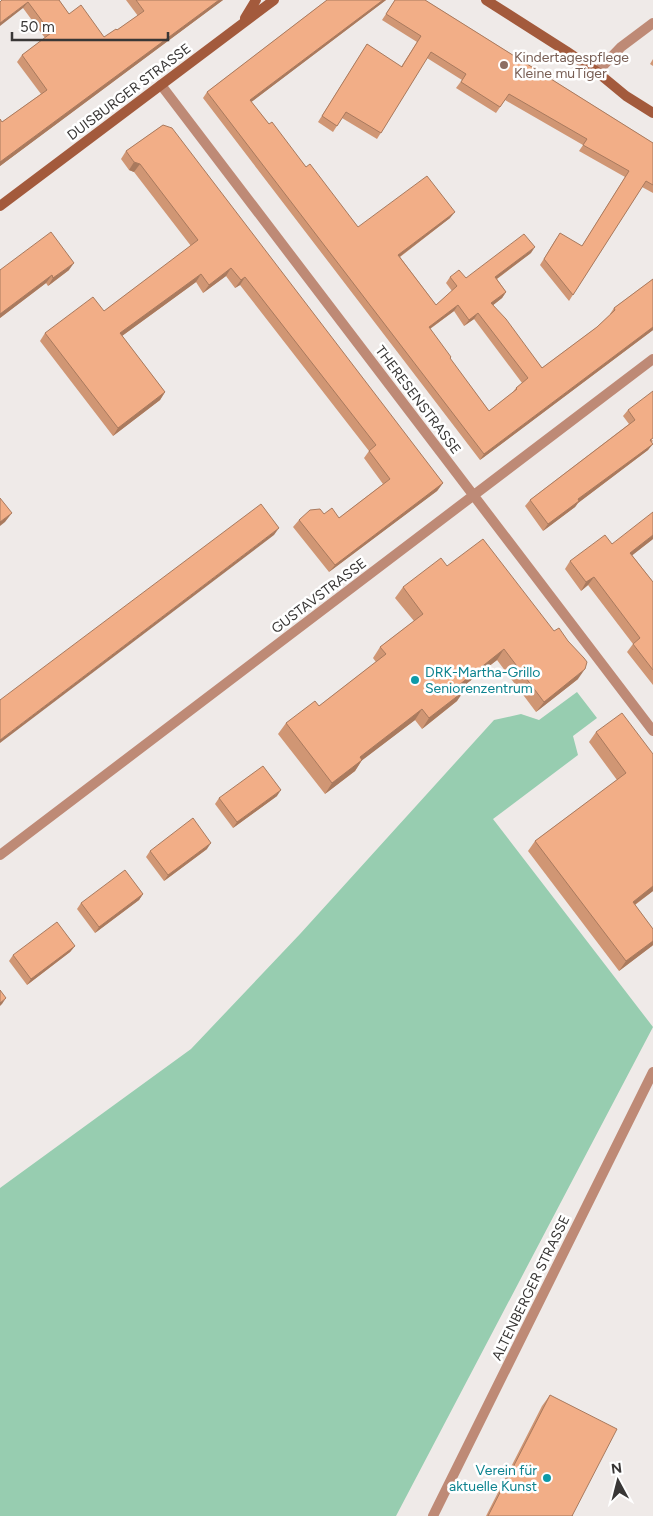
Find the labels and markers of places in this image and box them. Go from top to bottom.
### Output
place label: Kindertagespflege Kleine muTiger [514,49,629,82]
marker: Kindertagespflege Kleine muTiger [498,59,510,71]
place label: DRK-Martha-Grillo Seniorenzentrum [425,664,540,697]
marker: DRK-Martha-Grillo Seniorenzentrum [409,674,421,686]
place label: Verein für aktuelle Kunst [449,1462,537,1495]
marker: Verein für aktuelle Kunst [541,1472,553,1484]

